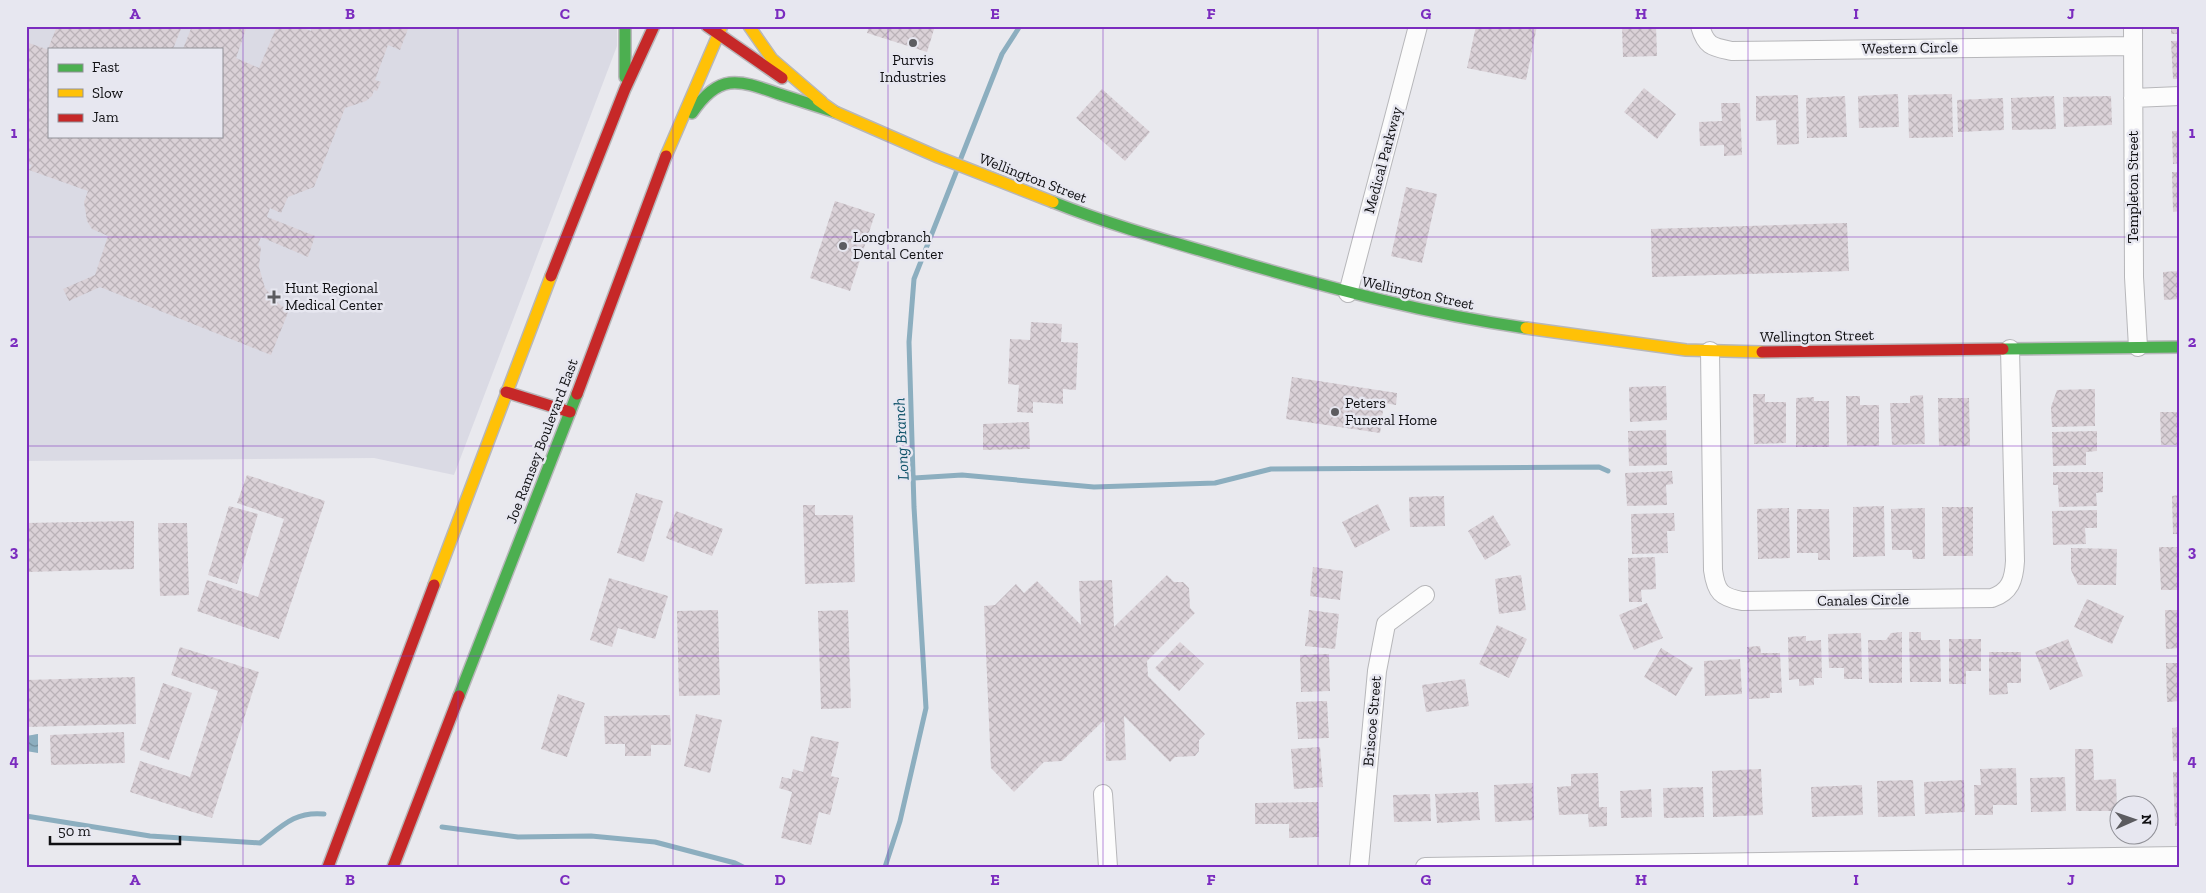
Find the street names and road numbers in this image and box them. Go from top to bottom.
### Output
street label: Western Circle [1862,38,1958,58]
street label: Medical Parkway [1360,104,1406,215]
street label: Templeton Street [2124,130,2142,243]
street label: Wellington Street [976,149,1090,207]
street label: Wellington Street [1360,272,1476,314]
street label: Wellington Street [1760,326,1875,346]
street label: Joe Ramsey Boulevard East [502,356,582,526]
street label: Canales Circle [1817,590,1909,610]
street label: Briscoe Street [1359,675,1385,767]

